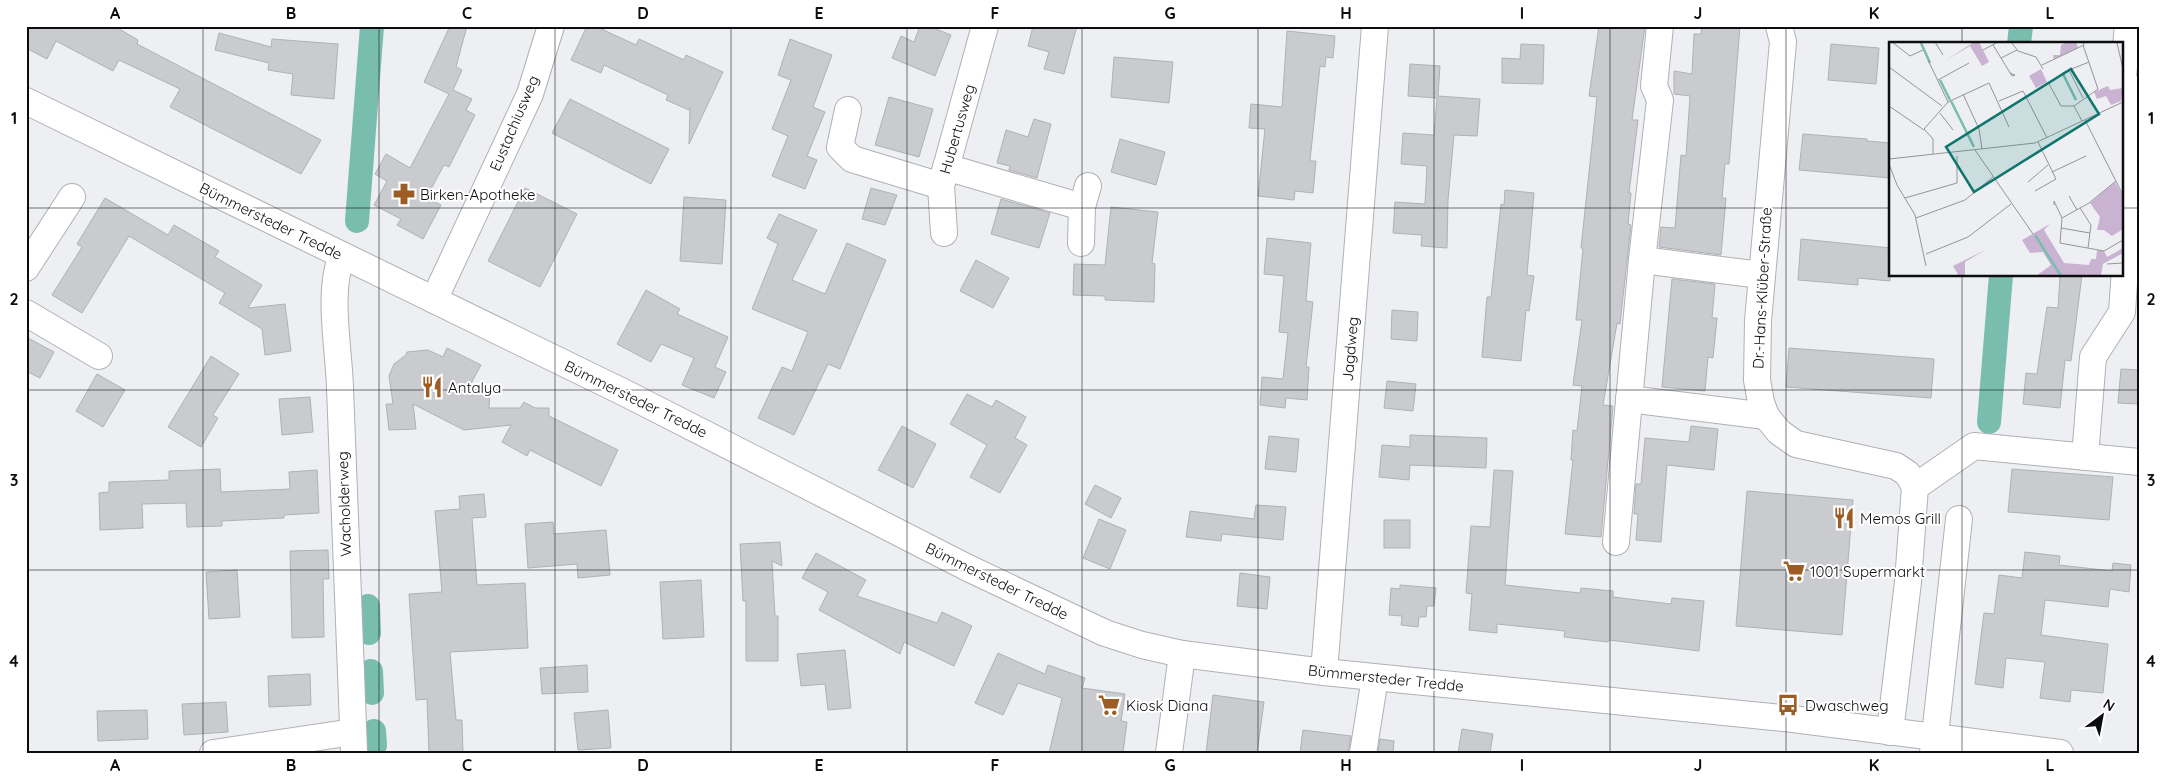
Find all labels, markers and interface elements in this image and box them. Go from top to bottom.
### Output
text: A [110,3,121,23]
text: B [286,3,296,23]
text: C [462,3,472,23]
text: D [637,3,649,23]
text: E [814,3,824,23]
text: F [991,3,1000,23]
text: G [1164,3,1176,23]
text: H [1340,3,1352,23]
text: I [1520,3,1524,23]
text: J [1694,3,1702,23]
text: K [1869,3,1879,23]
text: L [2046,3,2055,23]
inset map [1889,42,2122,276]
street label: Eustachiusweg [485,72,543,174]
street label: Hubertusweg [935,82,979,176]
text: 1 [11,108,17,128]
text: 1 [2148,108,2154,128]
street label: Bümmersteder Tredde [196,178,346,264]
pharmacy icon: Birken-Apotheke [391,181,417,207]
place label: Birken-Apotheke [420,185,536,204]
street label: Dr.-Hans-Klüber-Straße [1748,207,1776,369]
text: 2 [9,289,19,309]
text: 2 [2146,289,2156,309]
street label: Jagdweg [1338,316,1362,382]
street label: Bümmersteder Tredde [561,356,711,442]
restaurant icon: Antalya [419,374,445,400]
place label: Antalya [448,378,501,397]
street label: Wacholderweg [333,451,355,557]
text: 3 [10,470,18,490]
text: 3 [2147,470,2155,490]
restaurant icon: Memos Grill [1831,505,1857,531]
place label: Memos Grill [1860,509,1941,528]
street label: Bümmersteder Tredde [922,538,1072,624]
supermarket icon: 1001 Supermarkt [1781,558,1807,584]
place label: 1001 Supermarkt [1810,562,1925,581]
text: 4 [9,651,19,671]
text: 4 [2146,651,2156,671]
street label: Bümmersteder Tredde [1307,660,1465,696]
supermarket icon: Kiosk Diana [1096,692,1122,718]
bus stop icon: Dwaschweg [1775,692,1801,718]
north arrow [2078,692,2128,742]
text: N [2100,695,2118,715]
place label: Kiosk Diana [1126,696,1208,715]
place label: Dwaschweg [1805,696,1889,715]
text: A [110,755,121,775]
text: B [286,755,296,775]
text: C [462,755,472,775]
text: D [637,755,649,775]
text: E [814,755,824,775]
text: F [991,755,1000,775]
text: G [1164,755,1176,775]
text: H [1340,755,1352,775]
text: I [1520,755,1524,775]
text: J [1694,755,1702,775]
text: K [1869,755,1879,775]
text: L [2046,755,2055,775]

